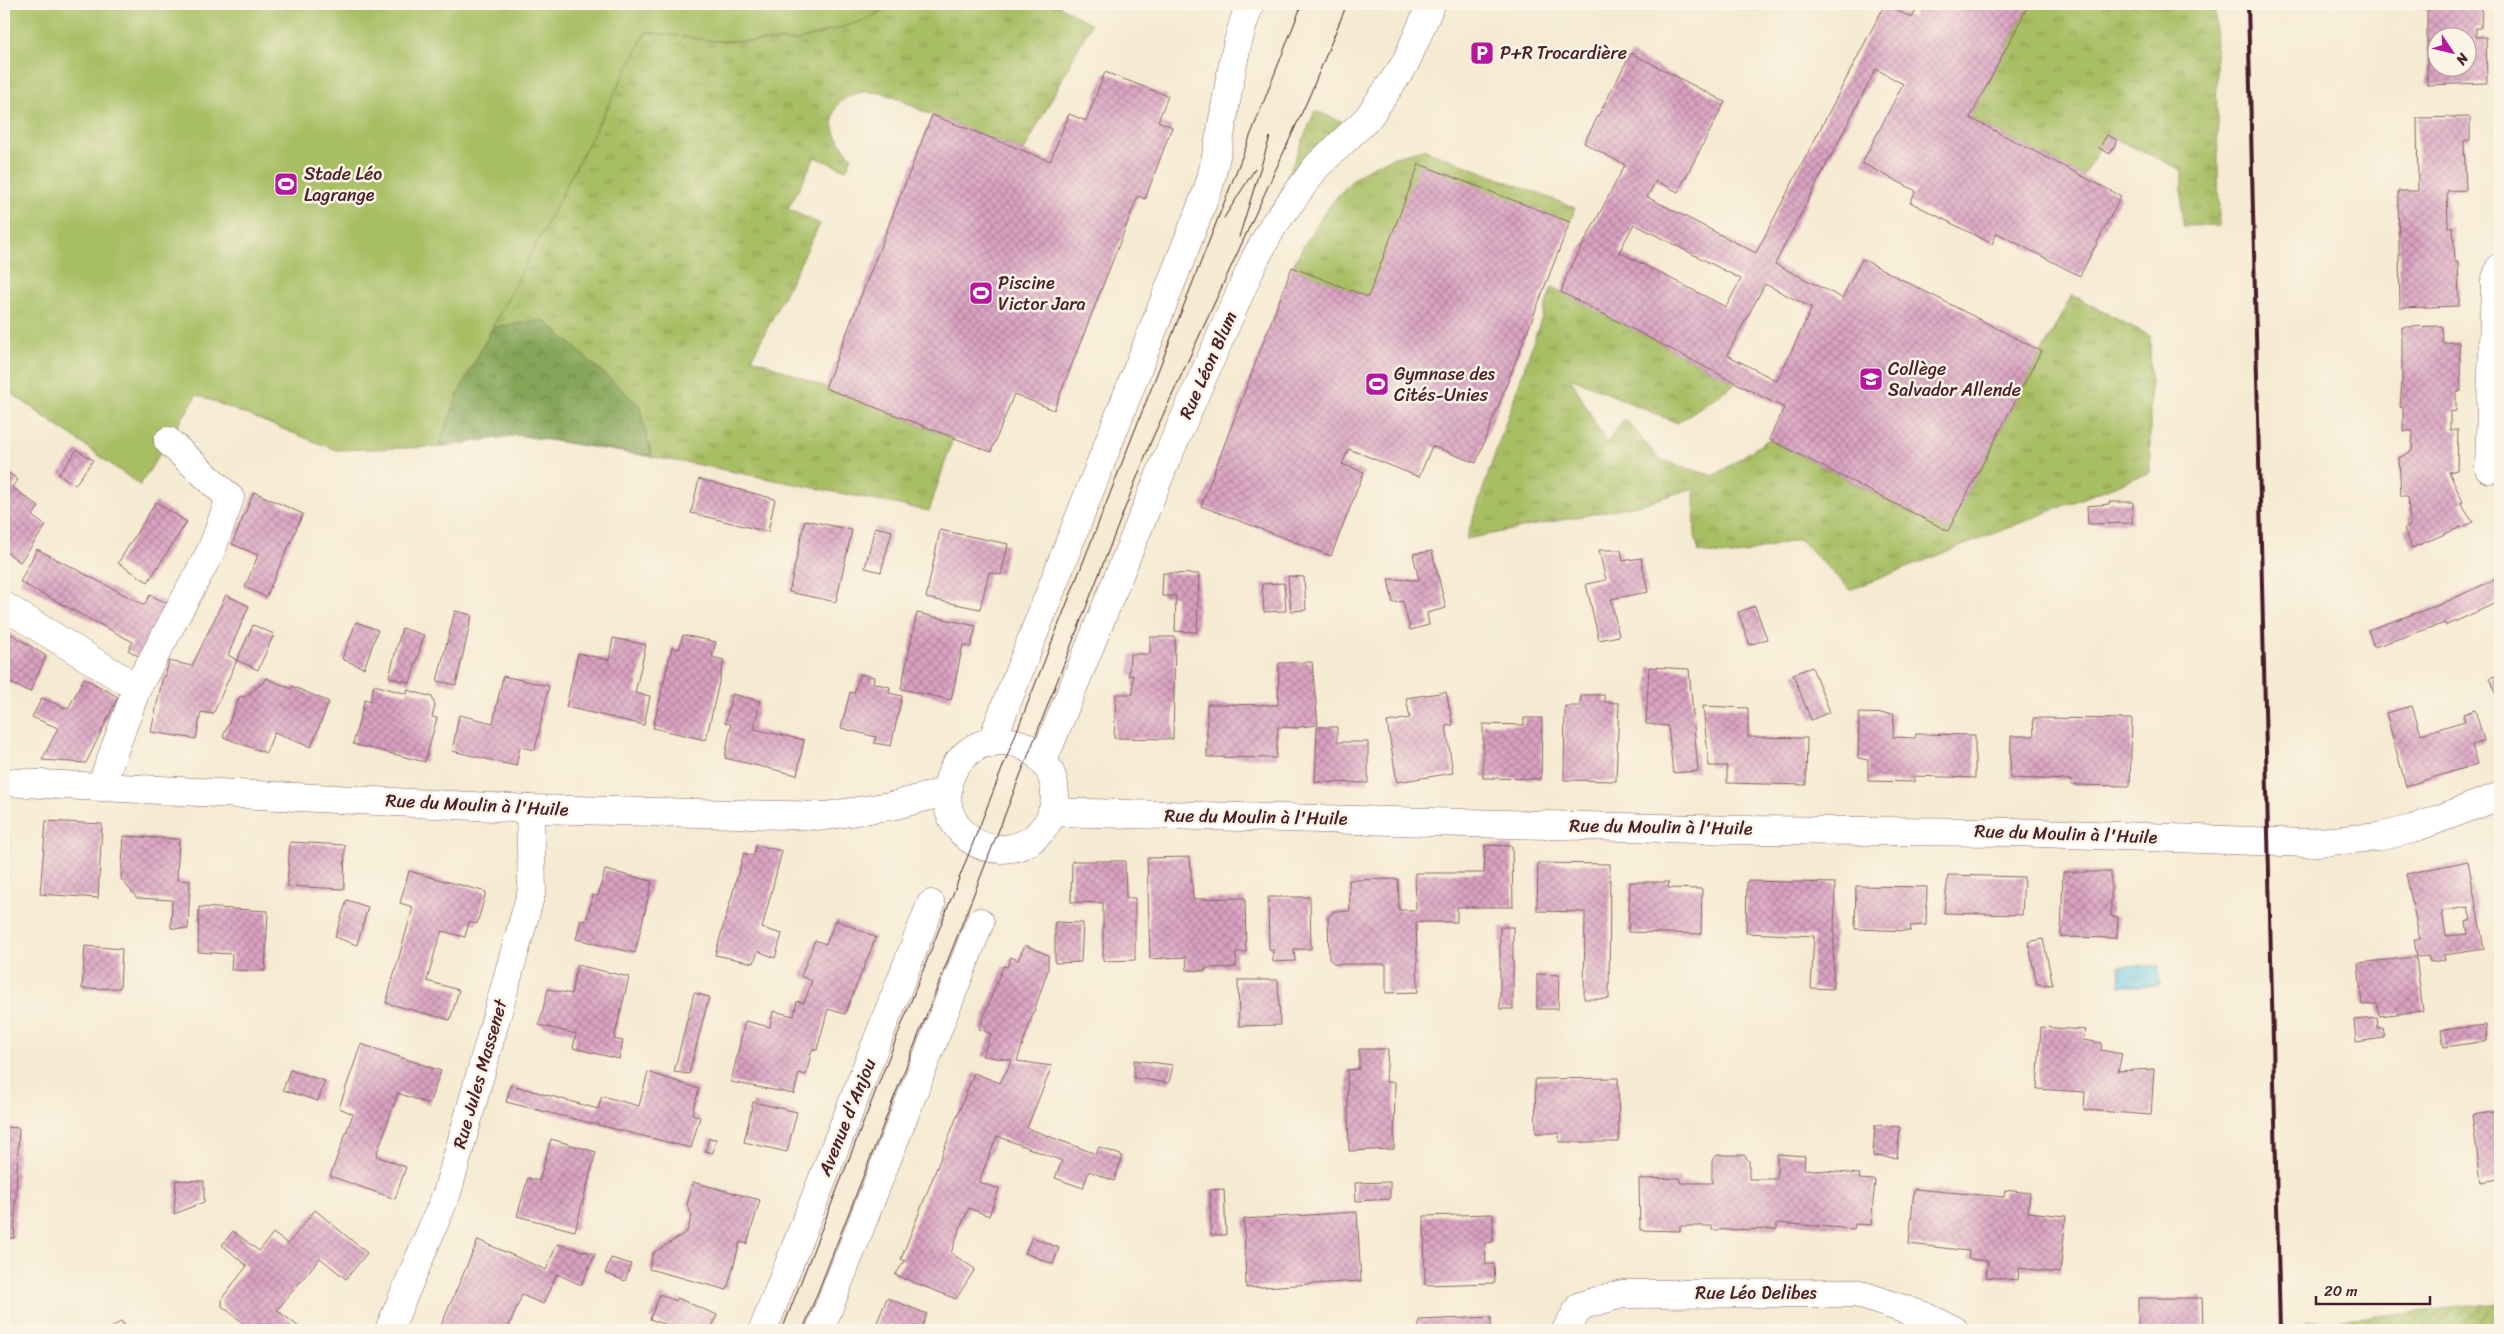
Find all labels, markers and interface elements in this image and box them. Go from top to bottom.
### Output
north arrow [2426,28,2476,78]
place label: P+R Trocardière [1500,37,1627,69]
parking icon: P+R Trocardière [1469,40,1495,66]
text: N [2449,47,2476,71]
place label: Stade Léo Lagrange [304,158,382,211]
sports icon: Stade Léo Lagrange [273,171,299,197]
place label: Piscine Victor Jara [998,267,1086,320]
sports icon: Piscine Victor Jara [968,280,994,306]
street label: Rue Léon Blum [1170,306,1246,424]
place label: Collège Salvador Allende [1888,353,2021,406]
place label: Gymnase des Cités-Unies [1394,358,1496,411]
school or university icon: Collège Salvador Allende [1858,366,1884,392]
sports icon: Gymnase des Cités-Unies [1364,371,1390,397]
street label: Rue du Moulin à l'Huile [385,784,570,826]
street label: Rue du Moulin à l'Huile [1164,799,1348,835]
street label: Rue du Moulin à l'Huile [1569,809,1753,845]
street label: Rue du Moulin à l'Huile [1974,815,2158,853]
street label: Rue Jules Massenet [443,995,517,1152]
street label: Avenue d'Anjou [808,1053,885,1182]
scale bar [2316,1274,2430,1306]
street label: Rue Léo Delibes [1695,1277,1817,1309]
text: 20 m [2324,1278,2358,1304]

